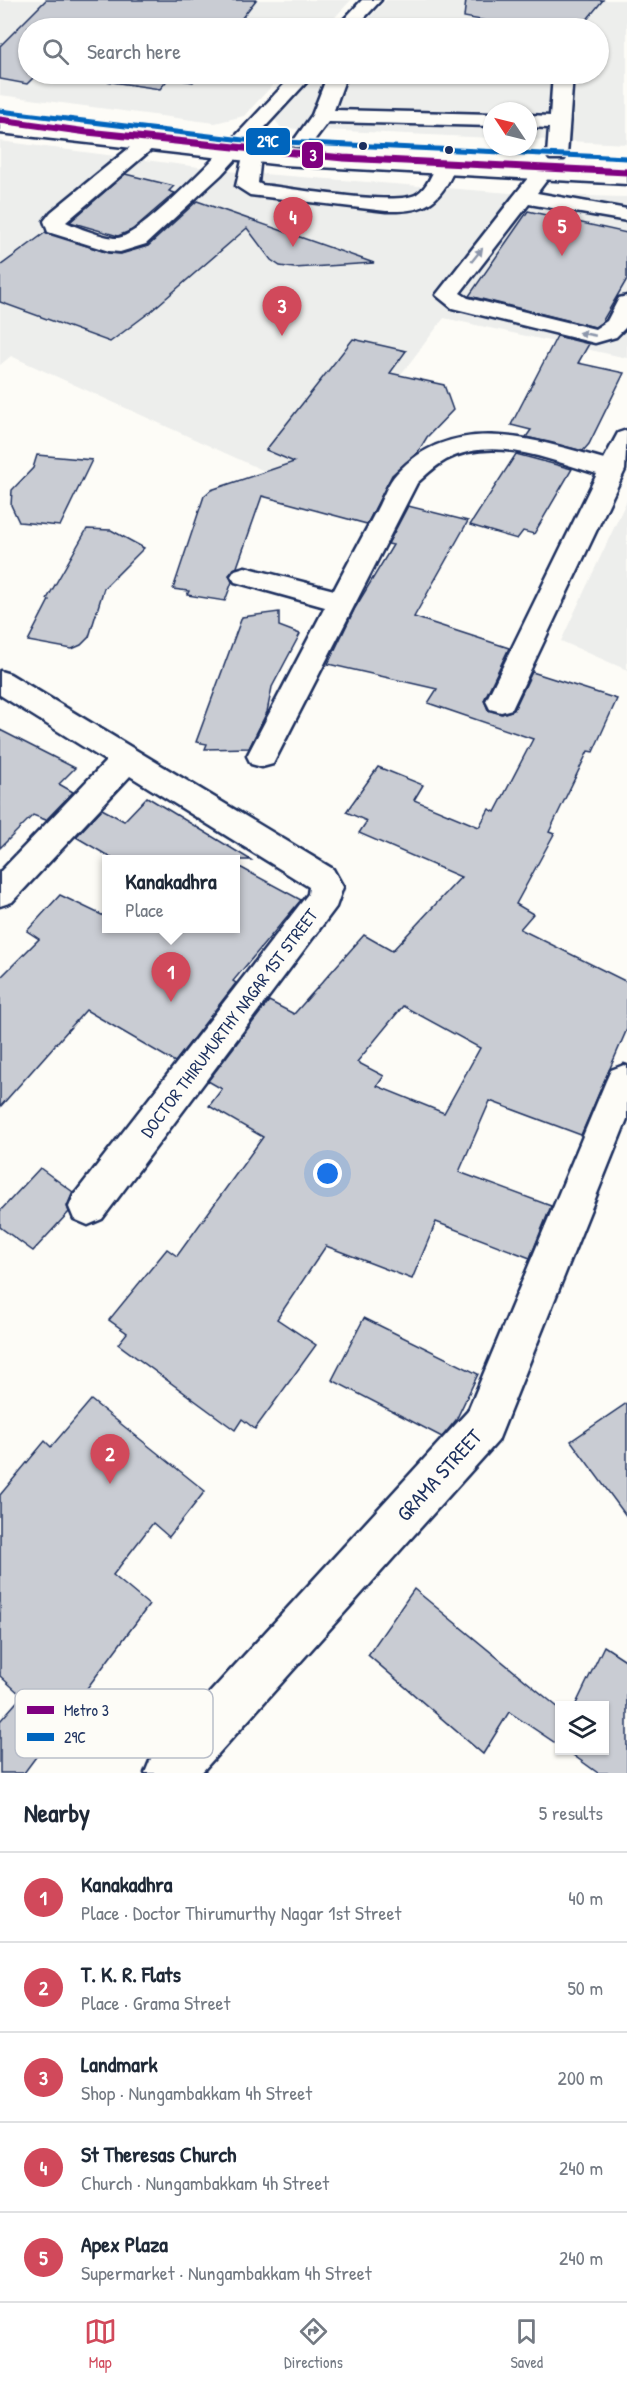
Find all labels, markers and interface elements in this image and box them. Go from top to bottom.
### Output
search box [18,18,609,84]
icon: search [39,35,72,68]
text: Search here [87,36,181,66]
north arrow [483,102,537,156]
line badge: 29C [245,127,291,156]
text: 29C [257,130,279,152]
unlabelled marker [357,140,369,152]
line badge: 3 [301,141,324,169]
text: 3 [309,144,317,166]
unlabelled marker [443,144,455,156]
pin: 4 [274,198,312,247]
pin: 5 [542,206,582,256]
one-way arrow [470,248,482,263]
pin: 3 [262,286,302,336]
one-way arrow [577,328,596,338]
popup [102,855,240,933]
text: Kanakadhra [125,866,217,896]
text: Place [125,896,164,923]
street label: DOCTOR THIRUMURTHY NAGAR 1ST STREET [136,904,322,1142]
pin: 1 [152,952,190,1002]
your location [313,1159,342,1188]
street label: GRAMA STREET [390,1422,489,1527]
pin: 2 [90,1434,130,1484]
legend [15,1689,213,1758]
text: Metro 3 [64,1699,109,1721]
map controls [555,1701,609,1755]
button: layers [555,1701,609,1755]
text: 29C [64,1726,86,1748]
text: Nearby [24,1795,90,1830]
text: 5 results [539,1799,603,1826]
text: Kanakadhra [81,1869,172,1899]
text: 1 [40,1884,47,1911]
text: 40 m [568,1884,603,1911]
text: Place · Doctor Thirumurthy Nagar 1st Street [81,1899,401,1926]
text: T. K. R. Flats [81,1959,181,1989]
text: 2 [39,1974,48,2001]
text: 50 m [567,1974,603,2001]
text: Place · Grama Street [81,1989,230,2016]
text: Landmark [81,2049,158,2079]
text: 3 [39,2064,48,2091]
text: 200 m [558,2064,603,2091]
text: Shop · Nungambakkam 4h Street [81,2079,312,2106]
text: St Theresas Church [81,2139,236,2169]
text: 4 [40,2154,47,2181]
text: 240 m [559,2154,603,2181]
text: Church · Nungambakkam 4h Street [81,2169,329,2196]
text: Apex Plaza [81,2229,168,2259]
text: 5 [39,2244,48,2271]
text: 240 m [559,2244,603,2271]
text: Supermarket · Nungambakkam 4h Street [81,2259,372,2286]
tab: Map [84,2315,117,2373]
tab: Directions [284,2315,343,2373]
tab: Saved [510,2315,543,2373]

